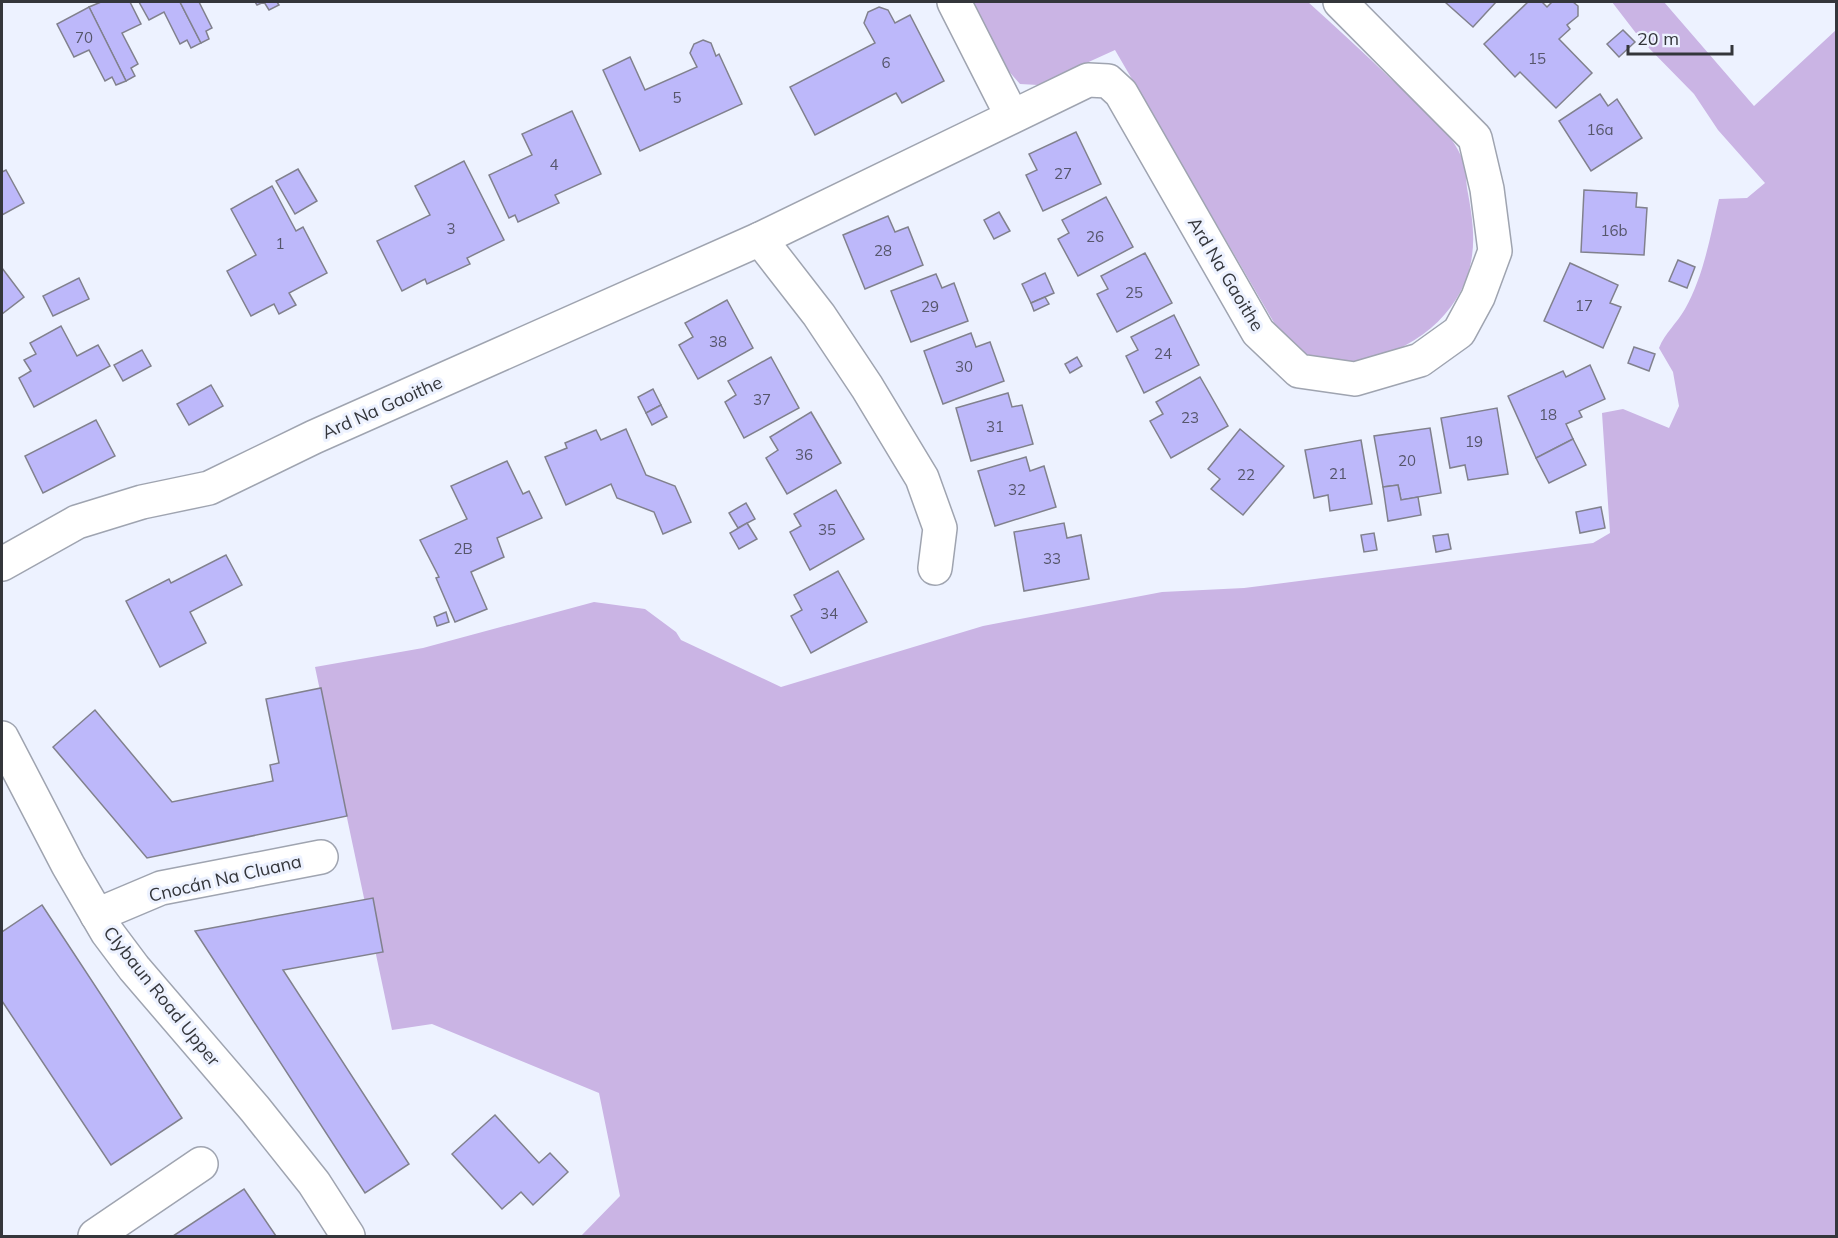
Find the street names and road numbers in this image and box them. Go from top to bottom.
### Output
street label: Ard Na Gaoithe [1183,213,1269,335]
street label: Ard Na Gaoithe [318,370,446,444]
street label: Cnocán Na Cluana [146,849,304,907]
street label: Clybaun Road Upper [99,921,226,1071]

